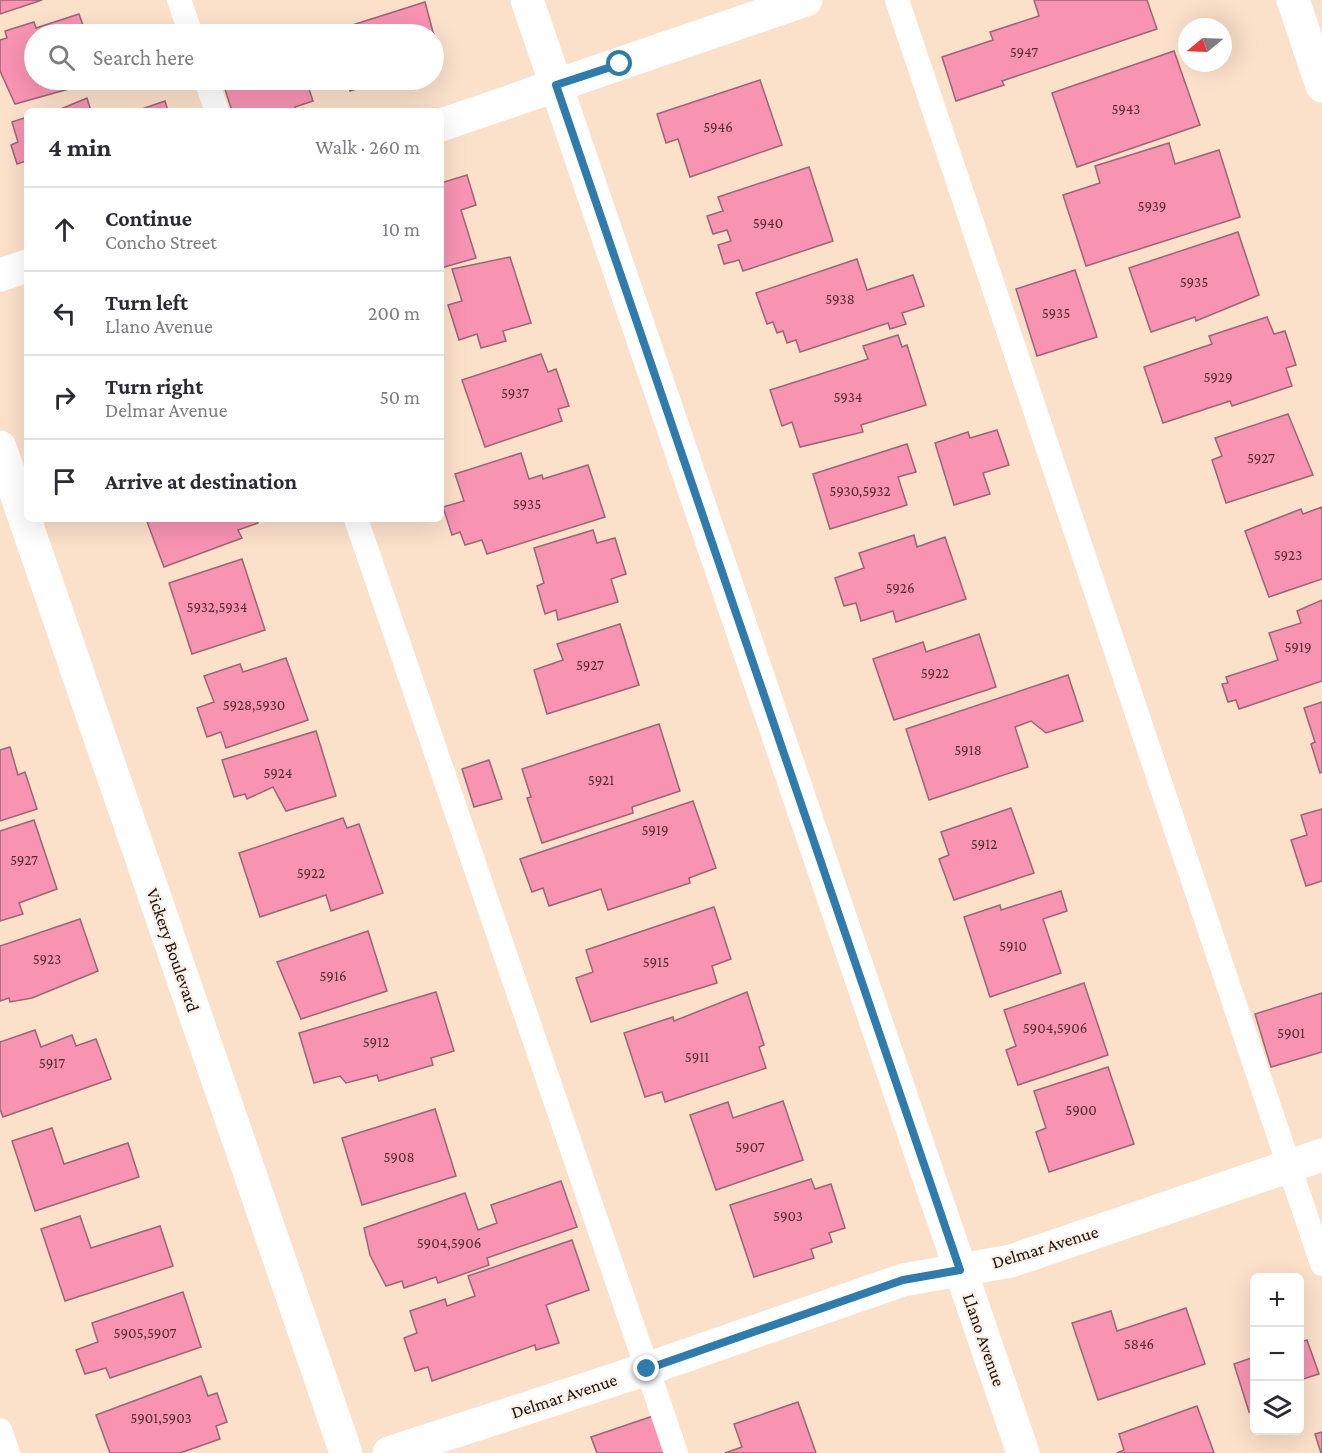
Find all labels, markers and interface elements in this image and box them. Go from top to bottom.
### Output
north arrow [1178,18,1232,72]
search box [24,24,444,90]
icon: search [45,41,78,74]
house number: 5947 [1010,44,1038,60]
text: Search here [93,45,194,70]
route start [606,50,632,76]
house number: 5943 [1112,101,1140,117]
house number: 5946 [703,119,733,135]
text: 4 min [48,133,112,162]
text: Walk · 260 m [315,136,420,158]
house number: 5939 [1138,198,1166,214]
text: Continue [105,206,192,231]
icon: ahead [48,213,81,246]
house number: 5940 [753,215,783,231]
text: 10 m [382,218,420,240]
text: Concho Street [105,231,217,253]
house number: 5935 [1180,274,1208,290]
text: Turn left [105,290,188,315]
house number: 5938 [825,291,855,307]
icon: left [48,297,81,330]
text: 200 m [368,302,420,324]
house number: 5935 [1042,305,1070,321]
text: Llano Avenue [105,315,213,337]
house number: 5929 [1203,369,1233,385]
text: Turn right [105,374,203,399]
icon: right [48,381,81,414]
house number: 5937 [501,385,529,401]
text: 50 m [379,386,420,408]
house number: 5934 [833,389,863,405]
text: Delmar Avenue [105,399,227,421]
house number: 5927 [1247,450,1275,466]
icon: arrive [48,465,81,498]
text: Arrive at destination [105,469,297,494]
house number: 5930,5932 [829,483,891,499]
house number: 5935 [513,496,541,512]
house number: 5923 [1274,547,1302,563]
house number: 5926 [885,580,915,596]
house number: 5932,5934 [187,599,247,615]
house number: 5919 [1284,639,1312,655]
house number: 5927 [576,657,604,673]
house number: 5922 [921,665,949,681]
house number: 5928,5930 [223,697,285,713]
house number: 5918 [954,742,982,758]
house number: 5924 [263,765,293,781]
house number: 5921 [588,772,614,788]
house number: 5919 [641,822,669,838]
house number: 5912 [971,836,997,852]
house number: 5927 [10,852,38,868]
house number: 5922 [297,865,325,881]
street label: Vickery Boulevard [142,886,204,1015]
house number: 5910 [999,938,1027,954]
house number: 5923 [33,951,61,967]
house number: 5915 [643,954,669,970]
house number: 5916 [319,968,347,984]
house number: 5904,5906 [1023,1020,1087,1036]
house number: 5901 [1277,1025,1305,1041]
house number: 5912 [363,1034,389,1050]
house number: 5911 [685,1049,709,1065]
house number: 5917 [39,1055,65,1071]
house number: 5900 [1065,1102,1097,1118]
house number: 5907 [735,1139,765,1155]
house number: 5908 [383,1149,415,1165]
house number: 5903 [773,1208,803,1224]
street label: Delmar Avenue [989,1221,1101,1273]
house number: 5904,5906 [417,1235,481,1251]
map controls [1250,1273,1304,1435]
button: + [1250,1273,1304,1327]
street label: Llano Avenue [959,1291,1009,1389]
house number: 5905,5907 [114,1325,176,1341]
button: − [1250,1327,1304,1381]
house number: 5846 [1124,1336,1154,1352]
route end [633,1355,659,1381]
street label: Delmar Avenue [508,1369,620,1423]
button: layers [1250,1381,1304,1435]
house number: 5901,5903 [130,1410,192,1426]

